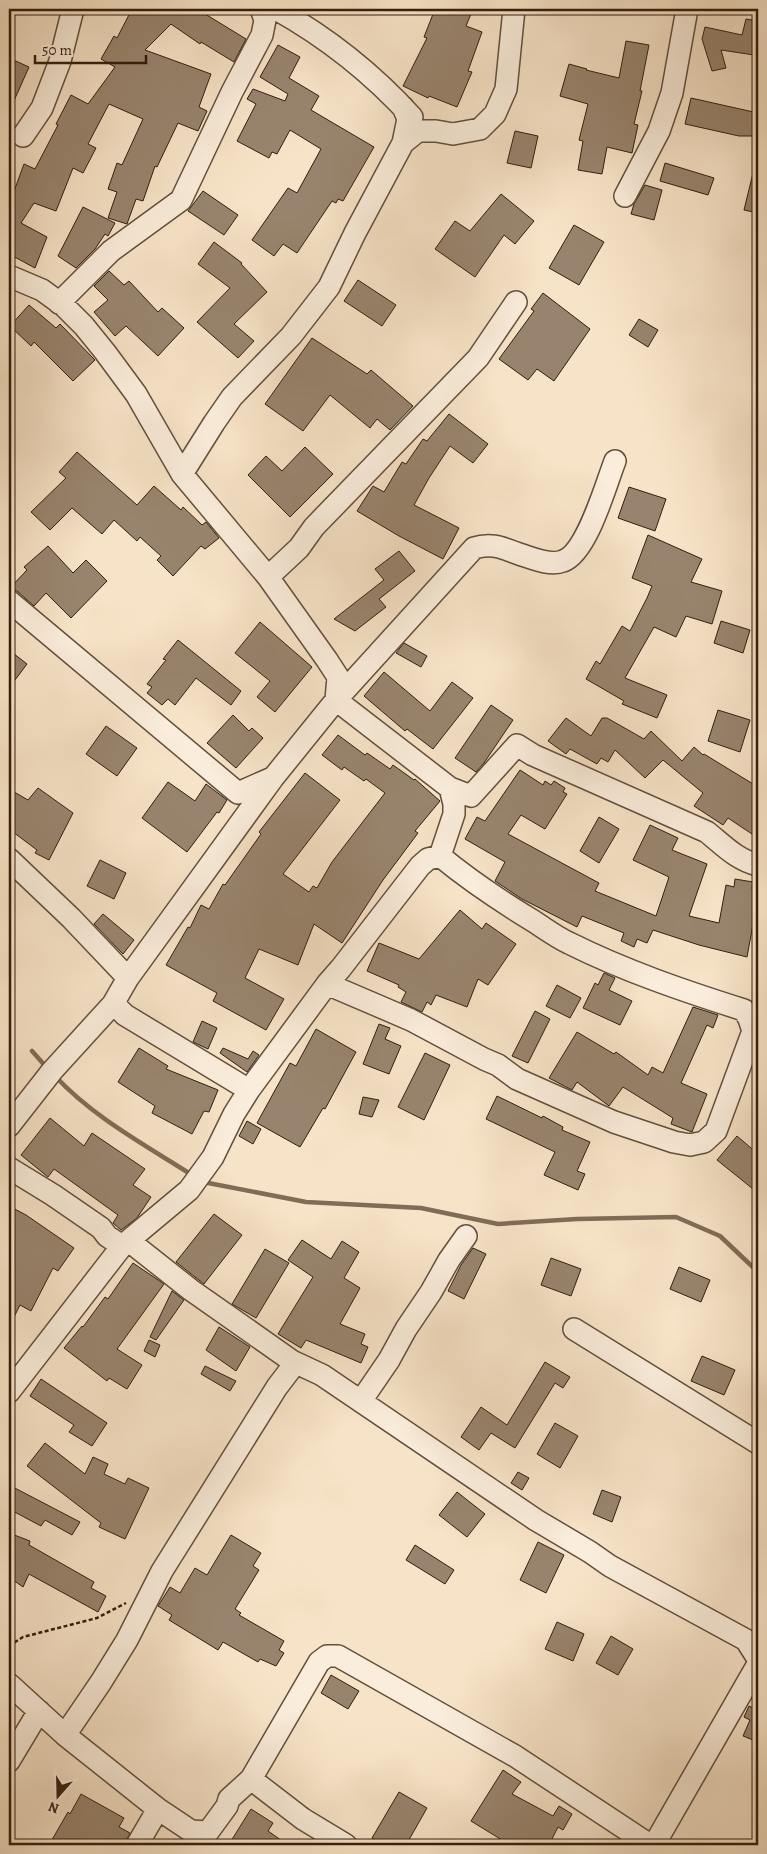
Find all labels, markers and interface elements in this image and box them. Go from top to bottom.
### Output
scale bar [35,32,146,64]
text: 50 m [42,40,72,60]
north arrow [32,1772,82,1822]
text: N [46,1797,62,1818]

